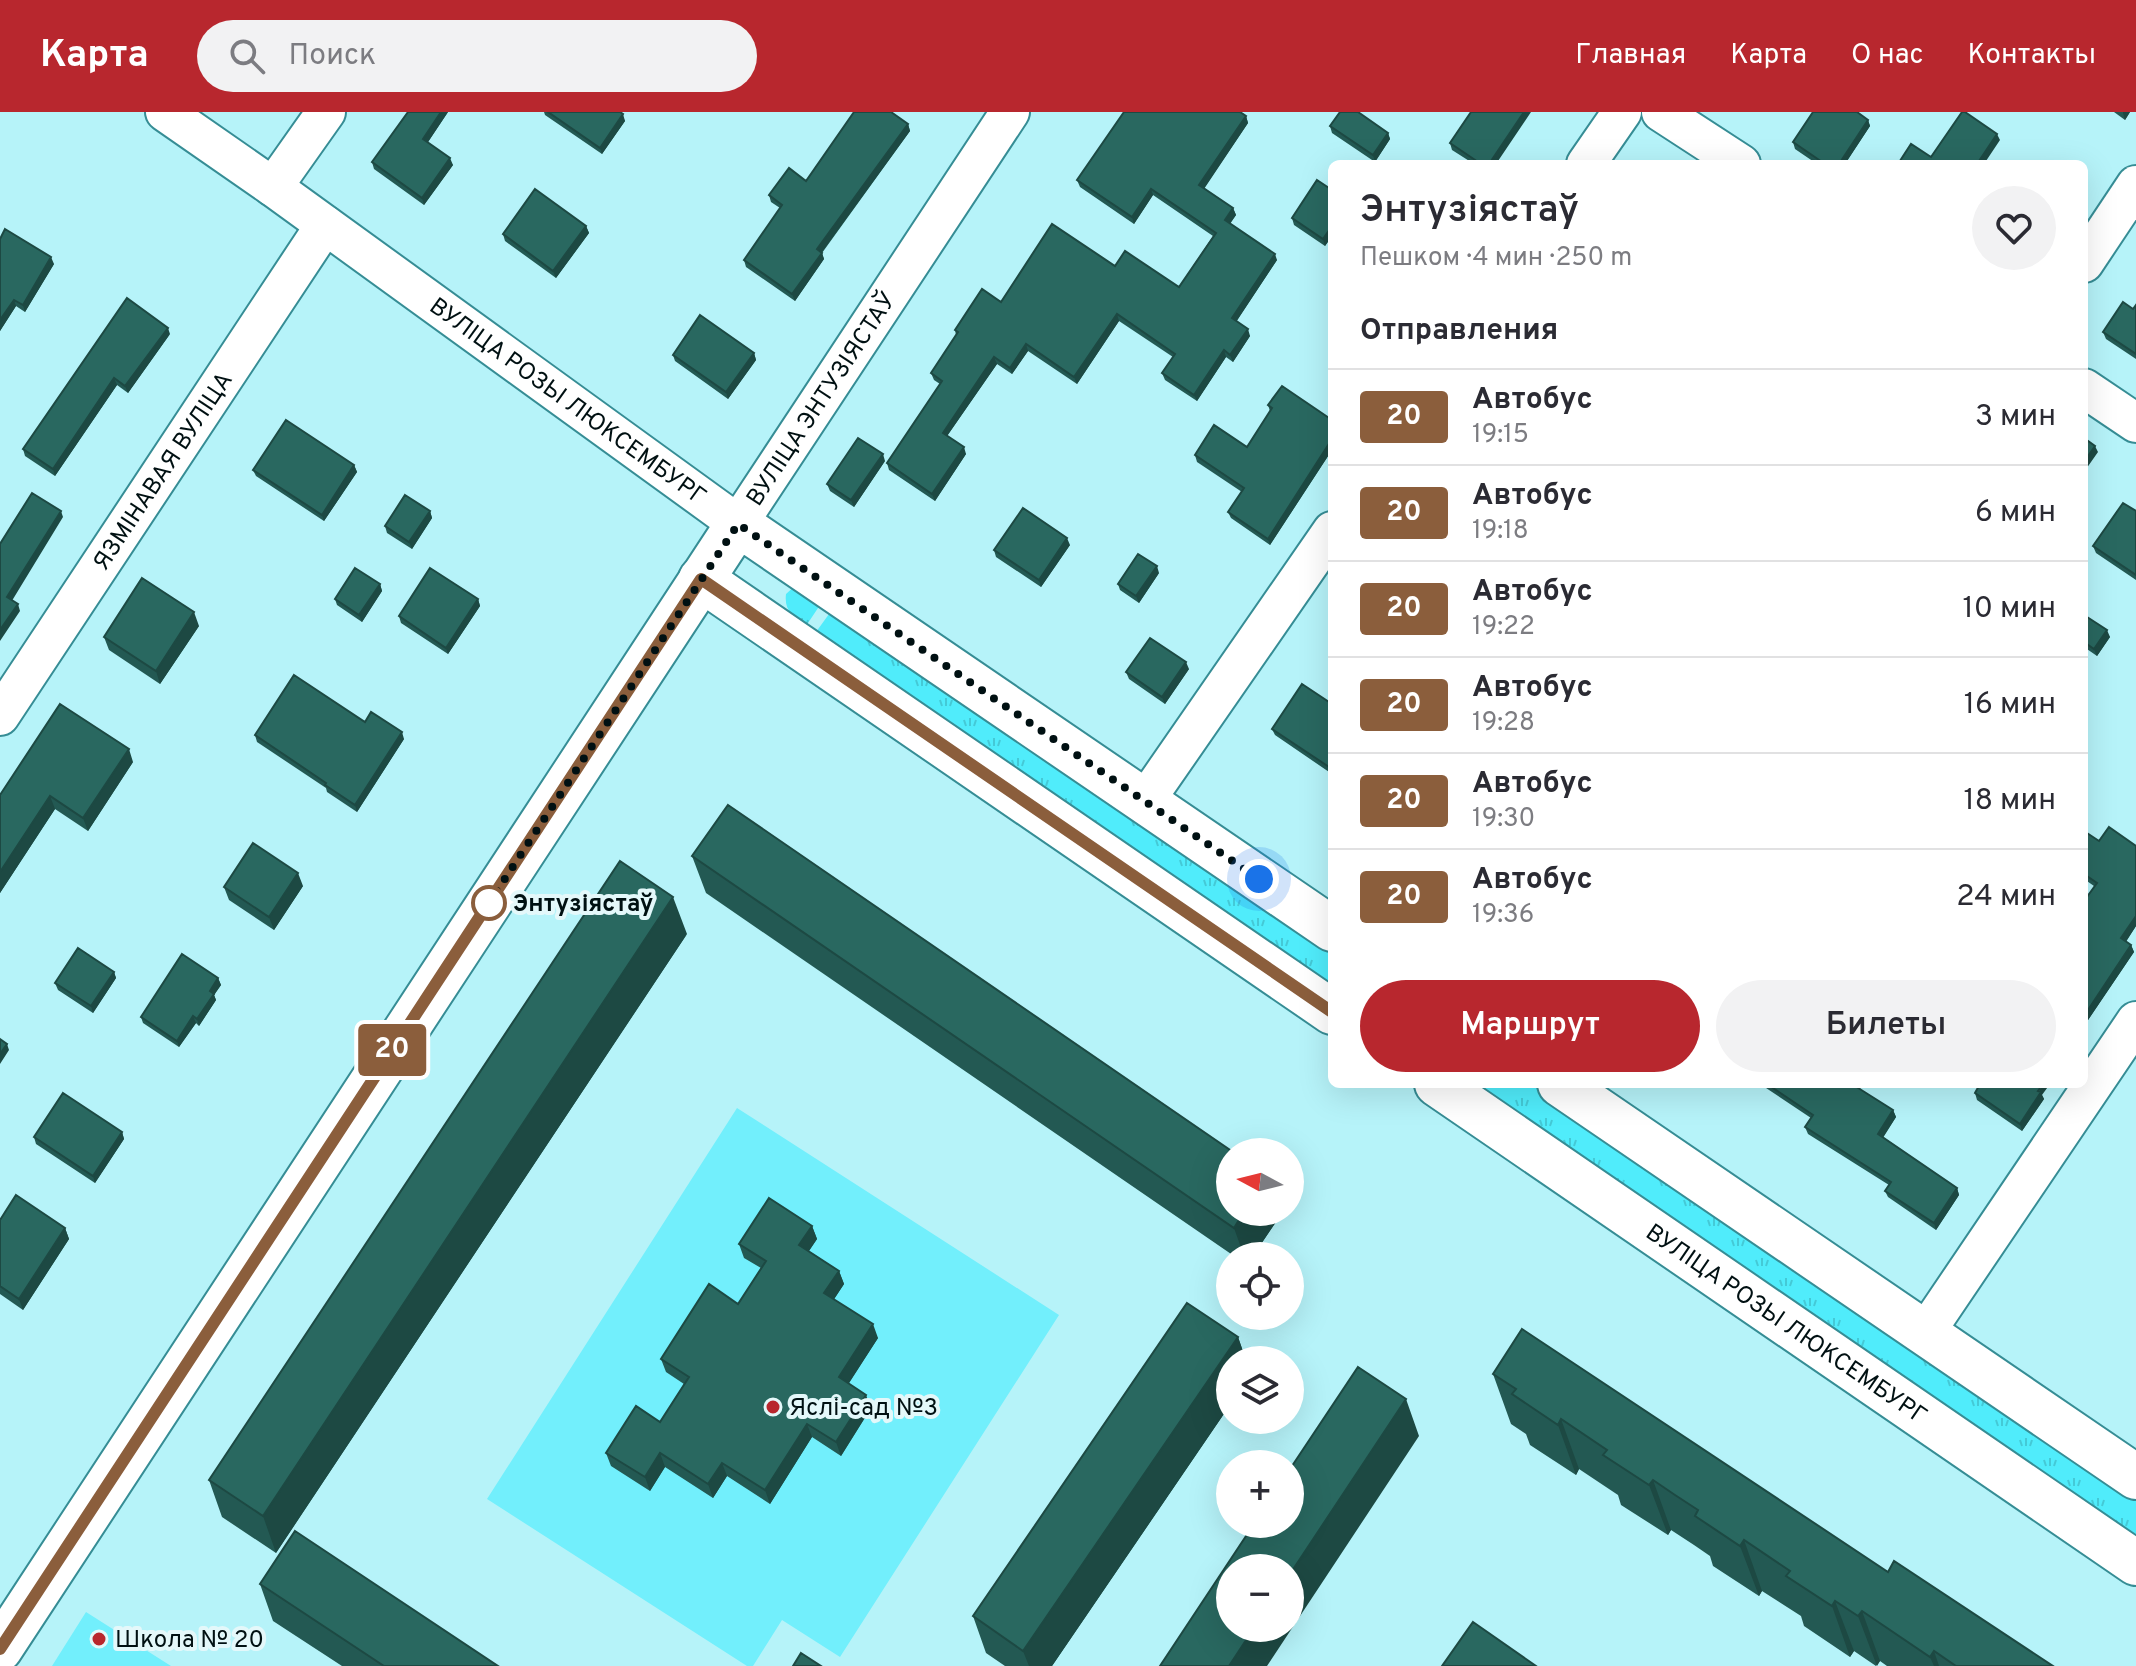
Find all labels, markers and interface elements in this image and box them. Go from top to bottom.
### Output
search box [197,20,757,92]
text: Карта [40,32,149,81]
icon: search [225,34,269,78]
text: Поиск [289,38,376,75]
text: Главная [1575,38,1686,74]
text: Карта [1730,38,1807,74]
text: О нас [1851,38,1924,74]
text: Контакты [1968,38,2096,74]
button: heart [1972,186,2056,270]
text: Энтузіястаў [1360,187,1579,236]
text: Пешком · 4 мин · 250 m [1360,242,1632,275]
street label: ВУЛІЦА ЭНТУЗІЯСТАЎ [741,286,904,512]
street label: ВУЛІЦА РОЗЫ ЛЮКСЕМБУРГ [423,292,711,513]
text: Отправления [1360,313,1558,350]
street label: ЯЗМІНАВАЯ ВУЛІЦА [87,367,240,577]
text: Автобус [1472,382,1593,419]
text: 20 [1386,399,1422,435]
text: 3 мин [1975,399,2056,436]
text: 19:15 [1472,419,1529,452]
text: Автобус [1472,478,1593,515]
text: 20 [1386,495,1422,531]
text: 6 мин [1975,495,2056,532]
text: 19:18 [1472,515,1529,548]
text: Автобус [1472,574,1593,611]
text: 20 [1386,591,1422,627]
text: 10 мин [1963,591,2056,628]
text: 19:22 [1472,611,1535,644]
text: Автобус [1472,670,1593,707]
text: 20 [1386,687,1422,723]
text: 16 мин [1964,687,2056,724]
text: 19:28 [1472,707,1535,740]
text: Автобус [1472,766,1593,803]
text: 20 [1386,783,1422,819]
text: 18 мин [1963,783,2056,820]
text: 19:30 [1472,803,1535,836]
your location [1239,859,1279,899]
text: Автобус [1472,862,1593,899]
text: 20 [1386,879,1422,915]
text: 24 мин [1956,879,2056,916]
marker: Энтузіястаў [472,886,506,920]
place label: Энтузіястаў [513,890,653,920]
text: 19:36 [1472,899,1534,932]
button: Маршрут [1360,980,1700,1072]
button: Билеты [1716,980,2056,1072]
line badge: 20 [356,1024,428,1076]
text: 20 [374,1032,410,1068]
north arrow [1216,1138,1304,1226]
map controls [1216,1138,1304,1642]
street label: ВУЛІЦА РОЗЫ ЛЮКСЕМБУРГ [1639,1218,1932,1432]
button: locate [1216,1242,1304,1330]
button: layers [1216,1346,1304,1434]
place label: Яслі-сад №3 [789,1394,938,1424]
marker: Яслі-сад №3 [764,1398,782,1416]
button: + [1216,1450,1304,1538]
button: − [1216,1554,1304,1642]
place label: Школа № 20 [115,1626,264,1656]
marker: Школа № 20 [90,1630,108,1648]

